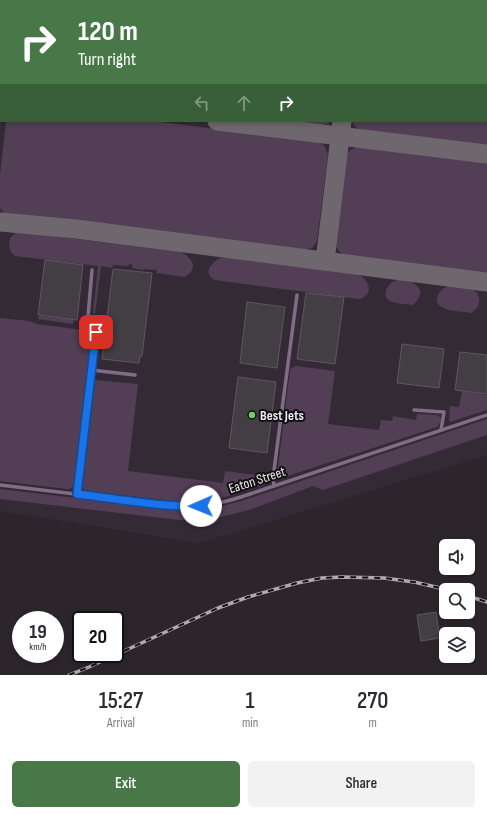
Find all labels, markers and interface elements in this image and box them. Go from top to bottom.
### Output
text: 120 m [78,15,138,48]
icon: right [12,16,64,68]
text: Turn right [78,49,136,70]
icon: left [191,92,213,114]
icon: ahead [233,92,255,114]
icon: right [275,92,297,114]
pin [79,315,113,349]
icon: arrive [85,321,107,343]
place label: Best Jets [260,407,304,424]
marker: Best Jets [247,410,257,420]
street label: Eaton Street [226,463,288,497]
position arrow [180,485,222,527]
map controls [439,539,475,663]
button: sound [439,539,475,575]
button: search [439,583,475,619]
speed limit sign: 20 [72,611,124,663]
text: 19 [29,620,47,644]
button: layers [439,627,475,663]
text: km/h [29,641,47,653]
text: 15:27 [99,686,143,715]
text: 1 [246,686,255,715]
text: 270 [357,686,388,715]
text: Arrival [107,715,135,731]
text: min [242,715,258,731]
text: m [368,715,377,731]
button: Exit [12,761,240,807]
button: Share [248,761,475,807]

